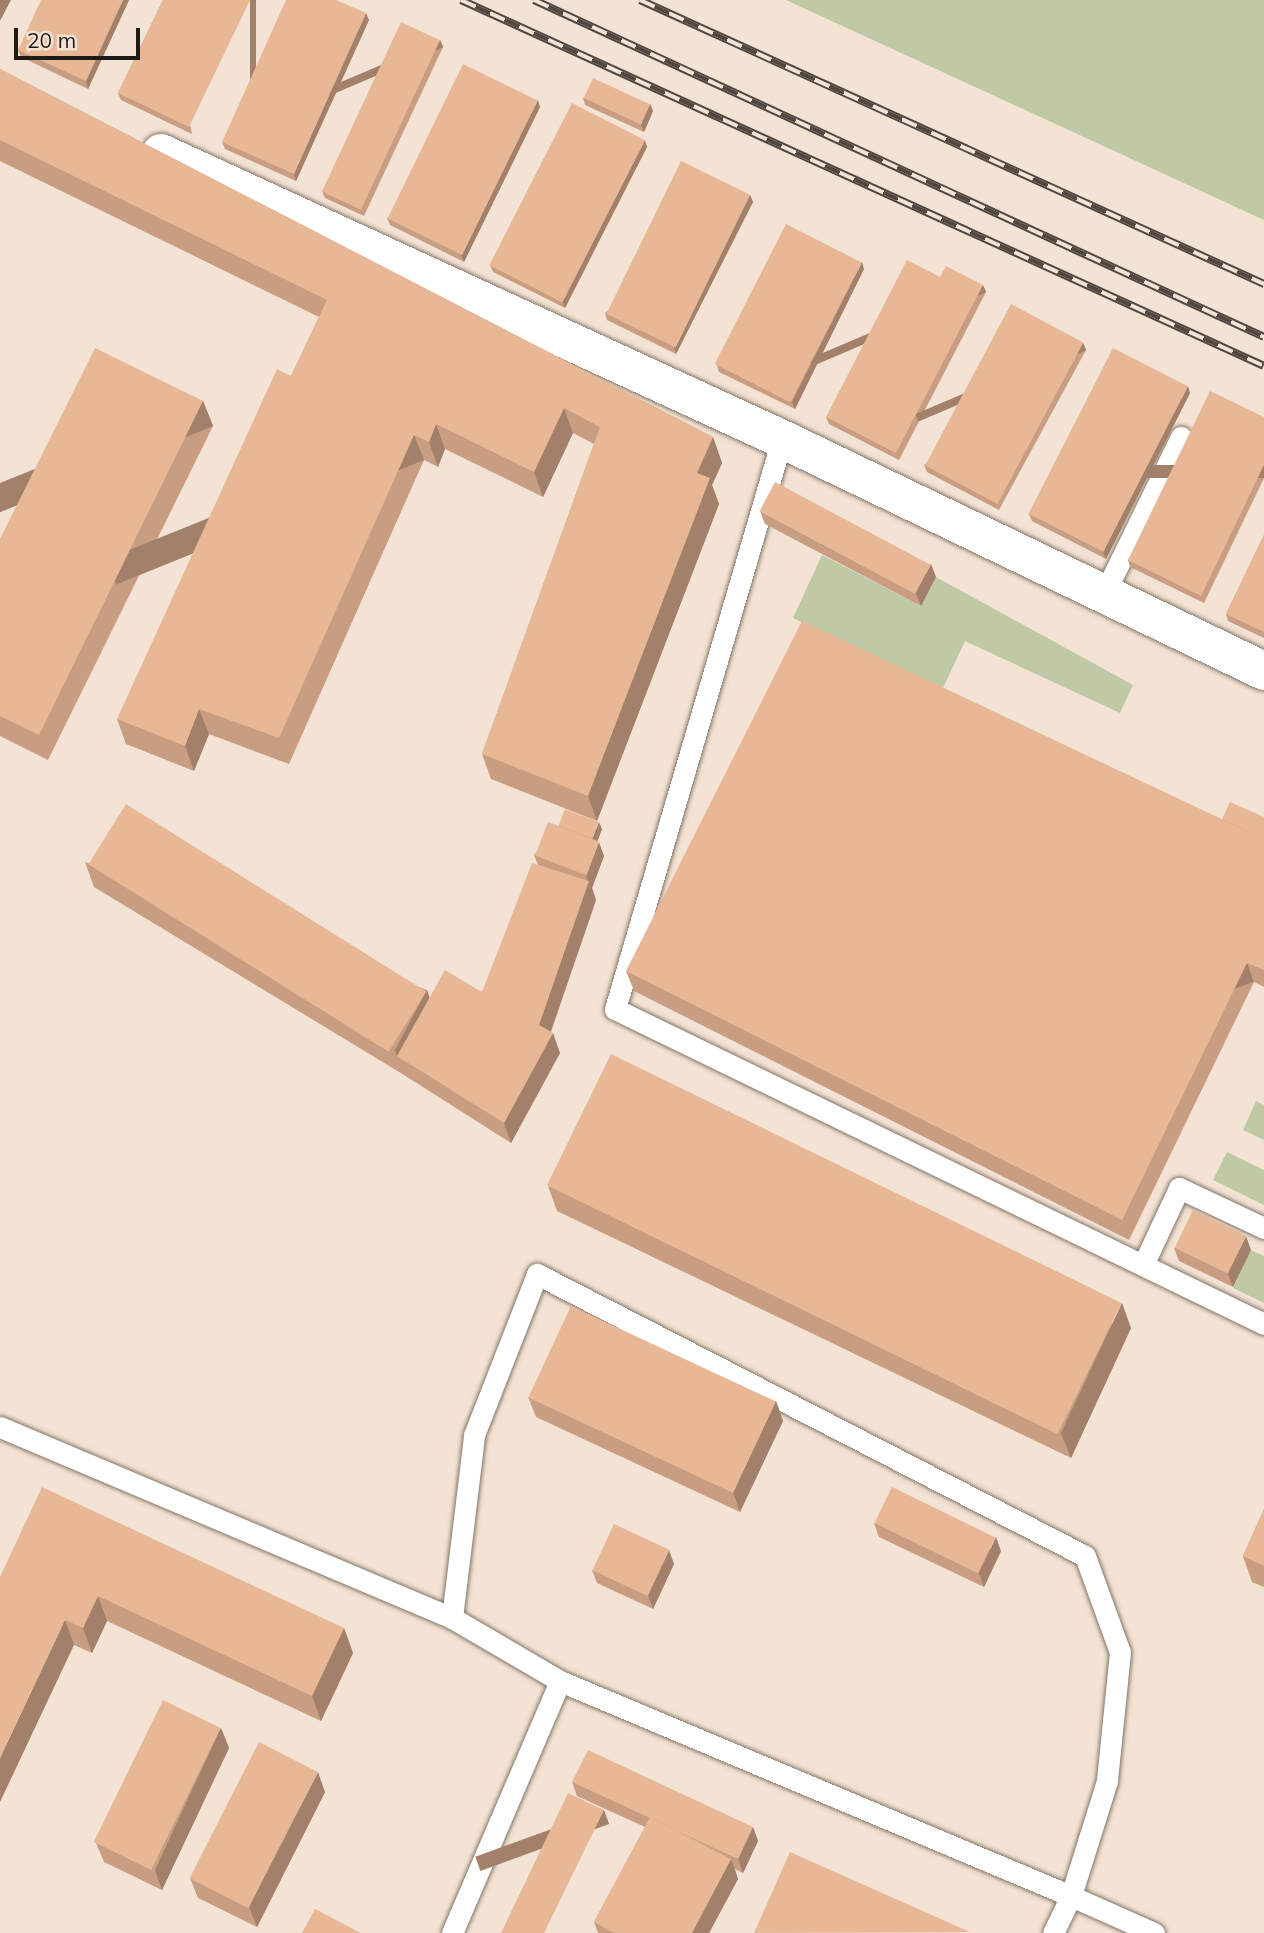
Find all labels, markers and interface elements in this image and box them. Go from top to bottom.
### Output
scale bar [18,14,144,58]
text: 20 m [27,27,76,53]

